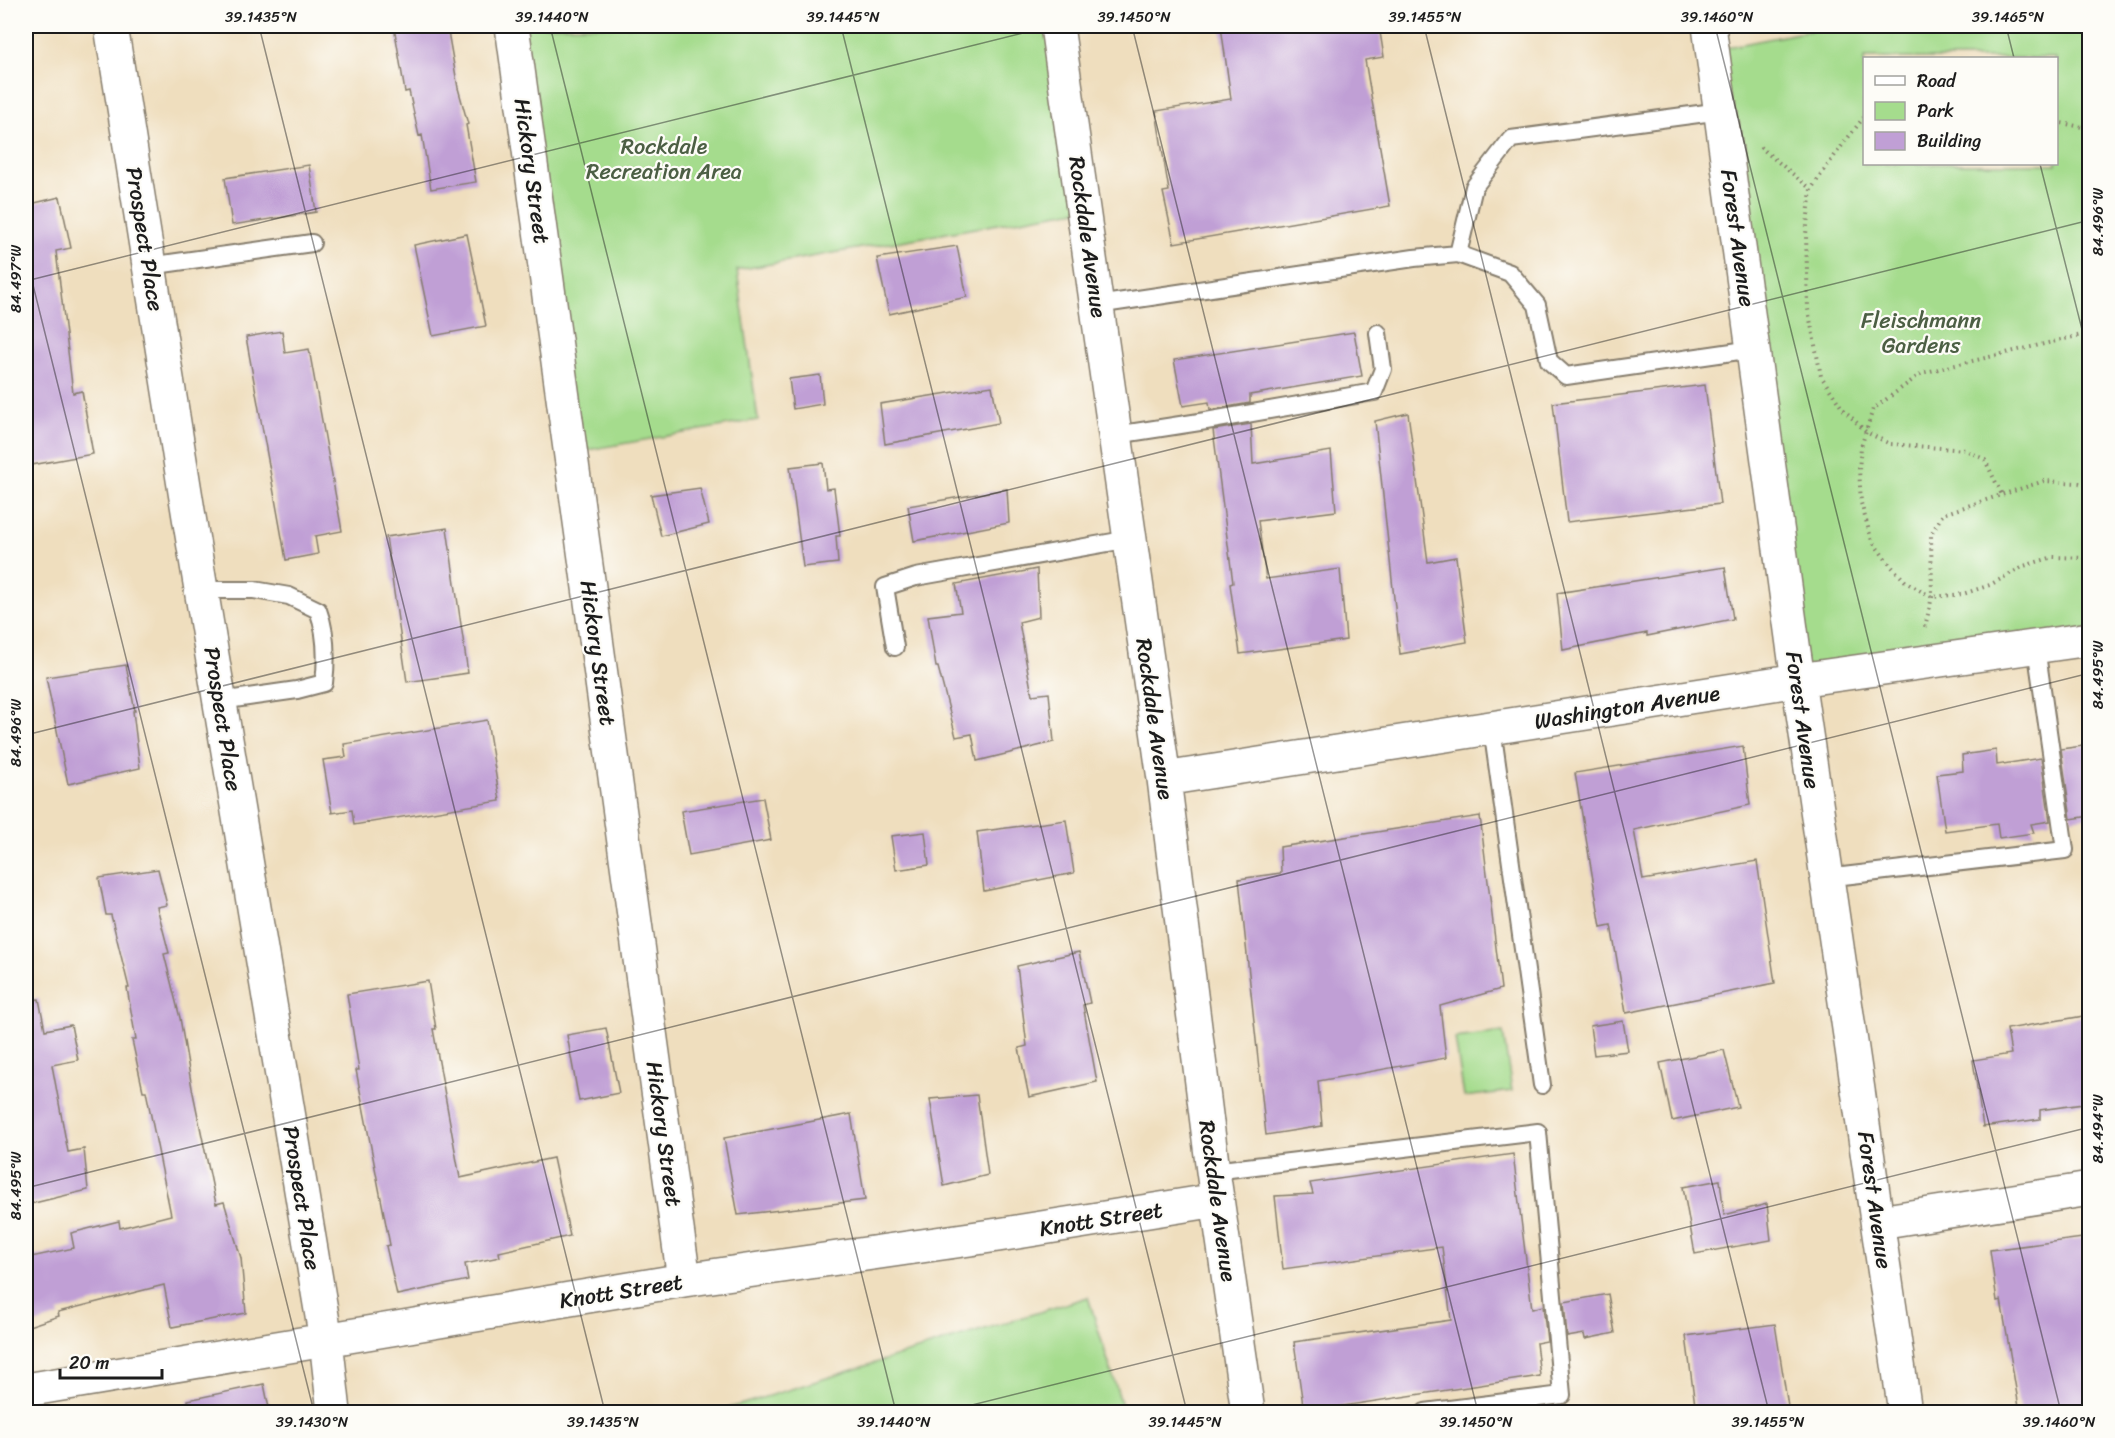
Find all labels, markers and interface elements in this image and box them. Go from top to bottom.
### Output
text: 39.1435°N [225,4,298,30]
text: 39.1440°N [515,4,589,30]
text: 39.1445°N [806,4,880,30]
text: 39.1450°N [1097,4,1171,30]
text: 39.1455°N [1389,4,1462,30]
text: 39.1460°N [1681,4,1754,30]
text: 39.1465°N [1972,4,2045,30]
legend [1863,57,2058,165]
text: Road [1917,65,1957,97]
text: Park [1917,95,1954,127]
street label: Hickory Street [503,96,562,247]
text: Building [1917,125,1981,157]
park label: Rockdale Recreation Area [586,127,742,191]
street label: Rockdale Avenue [1057,154,1119,321]
street label: Prospect Place [114,164,176,314]
street label: Forest Avenue [1709,167,1767,309]
text: 84.496°W [2085,188,2111,256]
text: 84.497°W [3,245,29,313]
park label: Fleischmann Gardens [1861,301,1981,365]
street label: Hickory Street [569,578,628,729]
street label: Rockdale Avenue [1124,636,1186,803]
text: 84.495°W [2085,640,2111,709]
street label: Prospect Place [192,644,254,794]
street label: Forest Avenue [1774,649,1832,791]
street label: Washington Avenue [1532,673,1723,741]
text: 84.496°W [3,699,29,767]
street label: Hickory Street [635,1059,694,1210]
text: 84.494°W [2085,1094,2111,1163]
street label: Rockdale Avenue [1187,1118,1249,1285]
street label: Prospect Place [271,1123,333,1273]
street label: Forest Avenue [1846,1129,1904,1271]
text: 84.495°W [3,1151,29,1220]
street label: Knott Street [1037,1190,1166,1248]
street label: Knott Street [557,1262,686,1320]
scale bar [60,1342,162,1380]
text: 20 m [69,1347,109,1379]
text: 39.1430°N [276,1409,349,1435]
text: 39.1435°N [567,1409,640,1435]
text: 39.1440°N [857,1409,931,1435]
text: 39.1445°N [1148,1409,1222,1435]
text: 39.1450°N [1439,1409,1513,1435]
text: 39.1455°N [1732,1409,1805,1435]
text: 39.1460°N [2023,1409,2096,1435]

